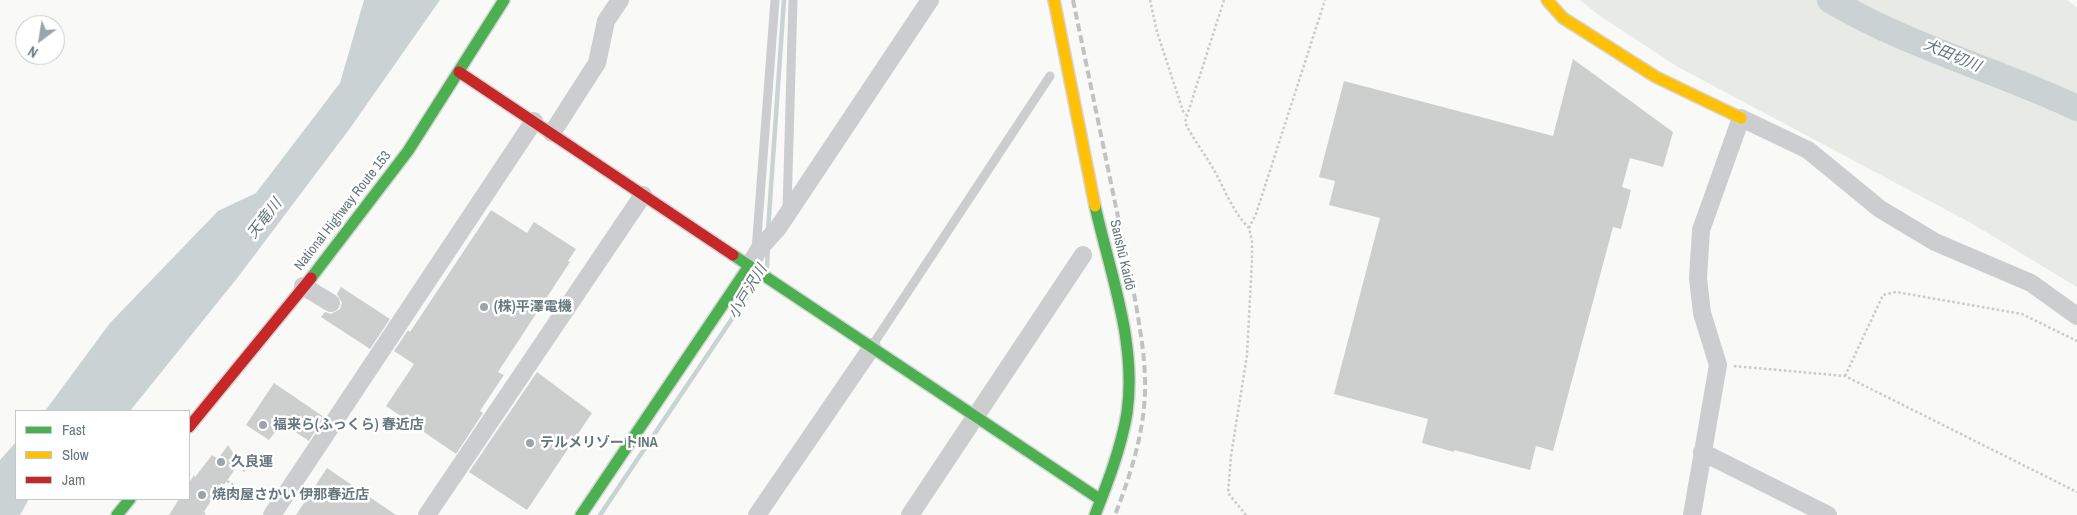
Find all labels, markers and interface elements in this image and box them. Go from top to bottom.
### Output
north arrow [15,15,65,65]
water label: 犬田切川 [1921,36,1983,76]
text: N [25,42,41,62]
street label: National Highway Route 153 [291,148,395,274]
water label: 天竜川 [244,196,286,242]
street label: Sanshū Kaidō [1106,218,1138,292]
water label: 小戸沢川 [725,262,771,322]
place label: (株)平澤電機 [494,299,572,315]
marker: (株)平澤電機 [478,301,490,313]
legend [15,410,190,500]
place label: 福来ら(ふっくら) 春近店 [273,417,424,433]
text: Fast [62,419,85,440]
marker: 福来ら(ふっくら) 春近店 [257,419,269,431]
place label: テルメリゾートINA [540,435,658,451]
marker: テルメリゾートINA [524,437,536,449]
text: Slow [62,444,89,465]
place label: 久良運 [231,454,273,470]
marker: 久良運 [215,456,227,468]
text: Jam [62,469,85,490]
place label: 焼肉屋さかい 伊那春近店 [212,487,369,503]
marker: 焼肉屋さかい 伊那春近店 [196,489,208,501]

